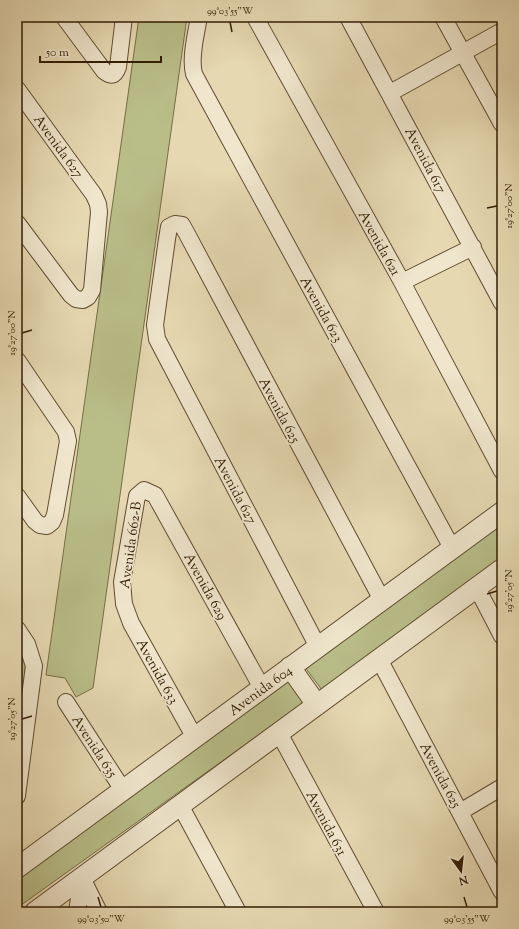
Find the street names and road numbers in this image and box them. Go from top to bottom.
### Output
street label: Avenida 627 [28,111,87,183]
street label: Avenida 617 [398,124,450,197]
street label: Avenida 621 [352,208,404,280]
street label: Avenida 623 [294,273,347,347]
street label: Avenida 625 [253,375,304,447]
street label: Avenida 627 [208,454,260,528]
street label: Avenida 662-B [116,500,148,590]
street label: Avenida 629 [178,550,231,624]
street label: Avenida 633 [130,636,183,709]
street label: Avenida 604 [225,662,297,722]
street label: Avenida 635 [66,712,121,782]
street label: Avenida 625 [414,740,465,812]
street label: Avenida 631 [300,788,351,860]

